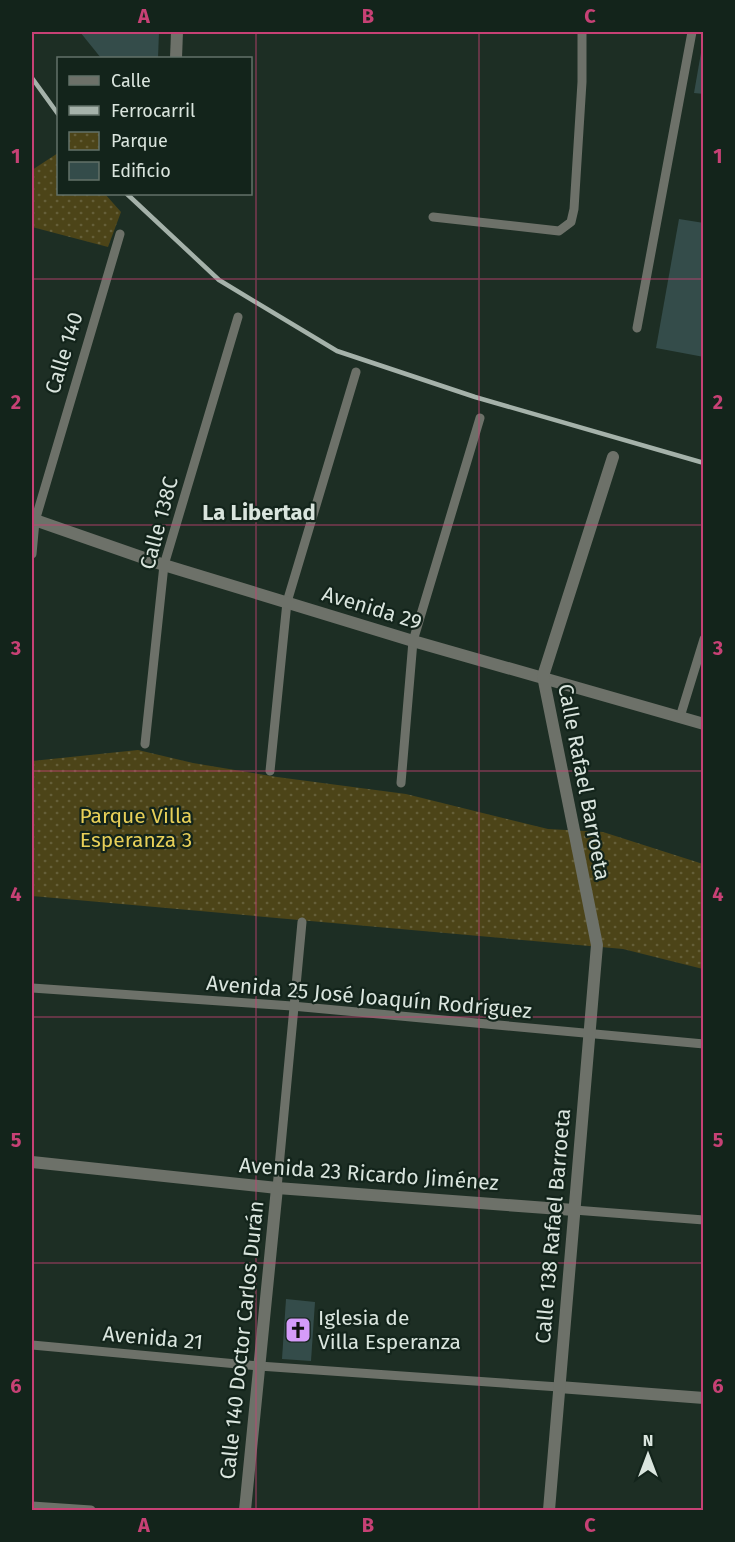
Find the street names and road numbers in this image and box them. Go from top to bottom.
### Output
street label: Calle 140 [39,309,89,397]
street label: Calle 138C [134,474,184,572]
street label: Avenida 29 [319,581,425,635]
street label: Calle Rafael Barroeta [552,682,616,882]
street label: Avenida 25 José Joaquín Rodríguez [205,970,533,1024]
street label: Calle 138 Rafael Barroeta [530,1107,576,1345]
street label: Avenida 23 Ricardo Jiménez [238,1152,500,1196]
street label: Calle 140 Doctor Carlos Durán [214,1199,270,1481]
street label: Avenida 21 [102,1321,204,1355]

